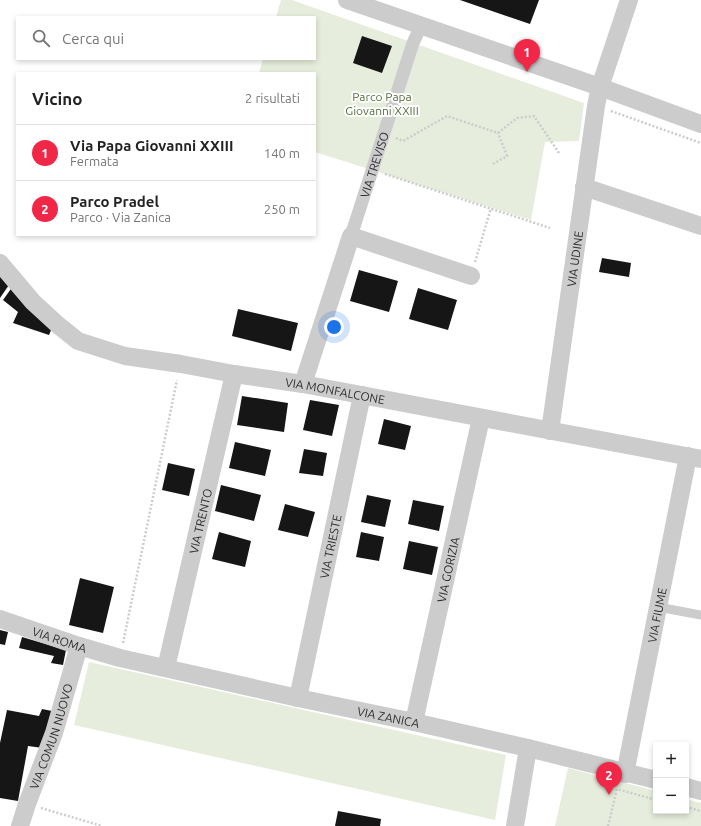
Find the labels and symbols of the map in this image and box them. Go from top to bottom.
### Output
pin: 1 [514,39,540,72]
park label: Parco Papa Giovanni XXIII [345,90,419,117]
street label: VIA TREVISO [357,130,391,199]
street label: VIA UDINE [564,230,585,288]
your location [324,317,344,337]
street label: VIA MONFALCONE [285,375,386,406]
street label: VIA TRENTO [186,487,214,555]
street label: VIA TRIESTE [317,513,343,579]
street label: VIA GORIZIA [434,535,461,604]
street label: VIA FIUME [645,586,668,644]
street label: VIA ROMA [31,624,88,654]
street label: VIA COMUN NUOVO [27,682,74,791]
street label: VIA ZANICA [356,704,421,730]
pin: 2 [596,762,622,795]

